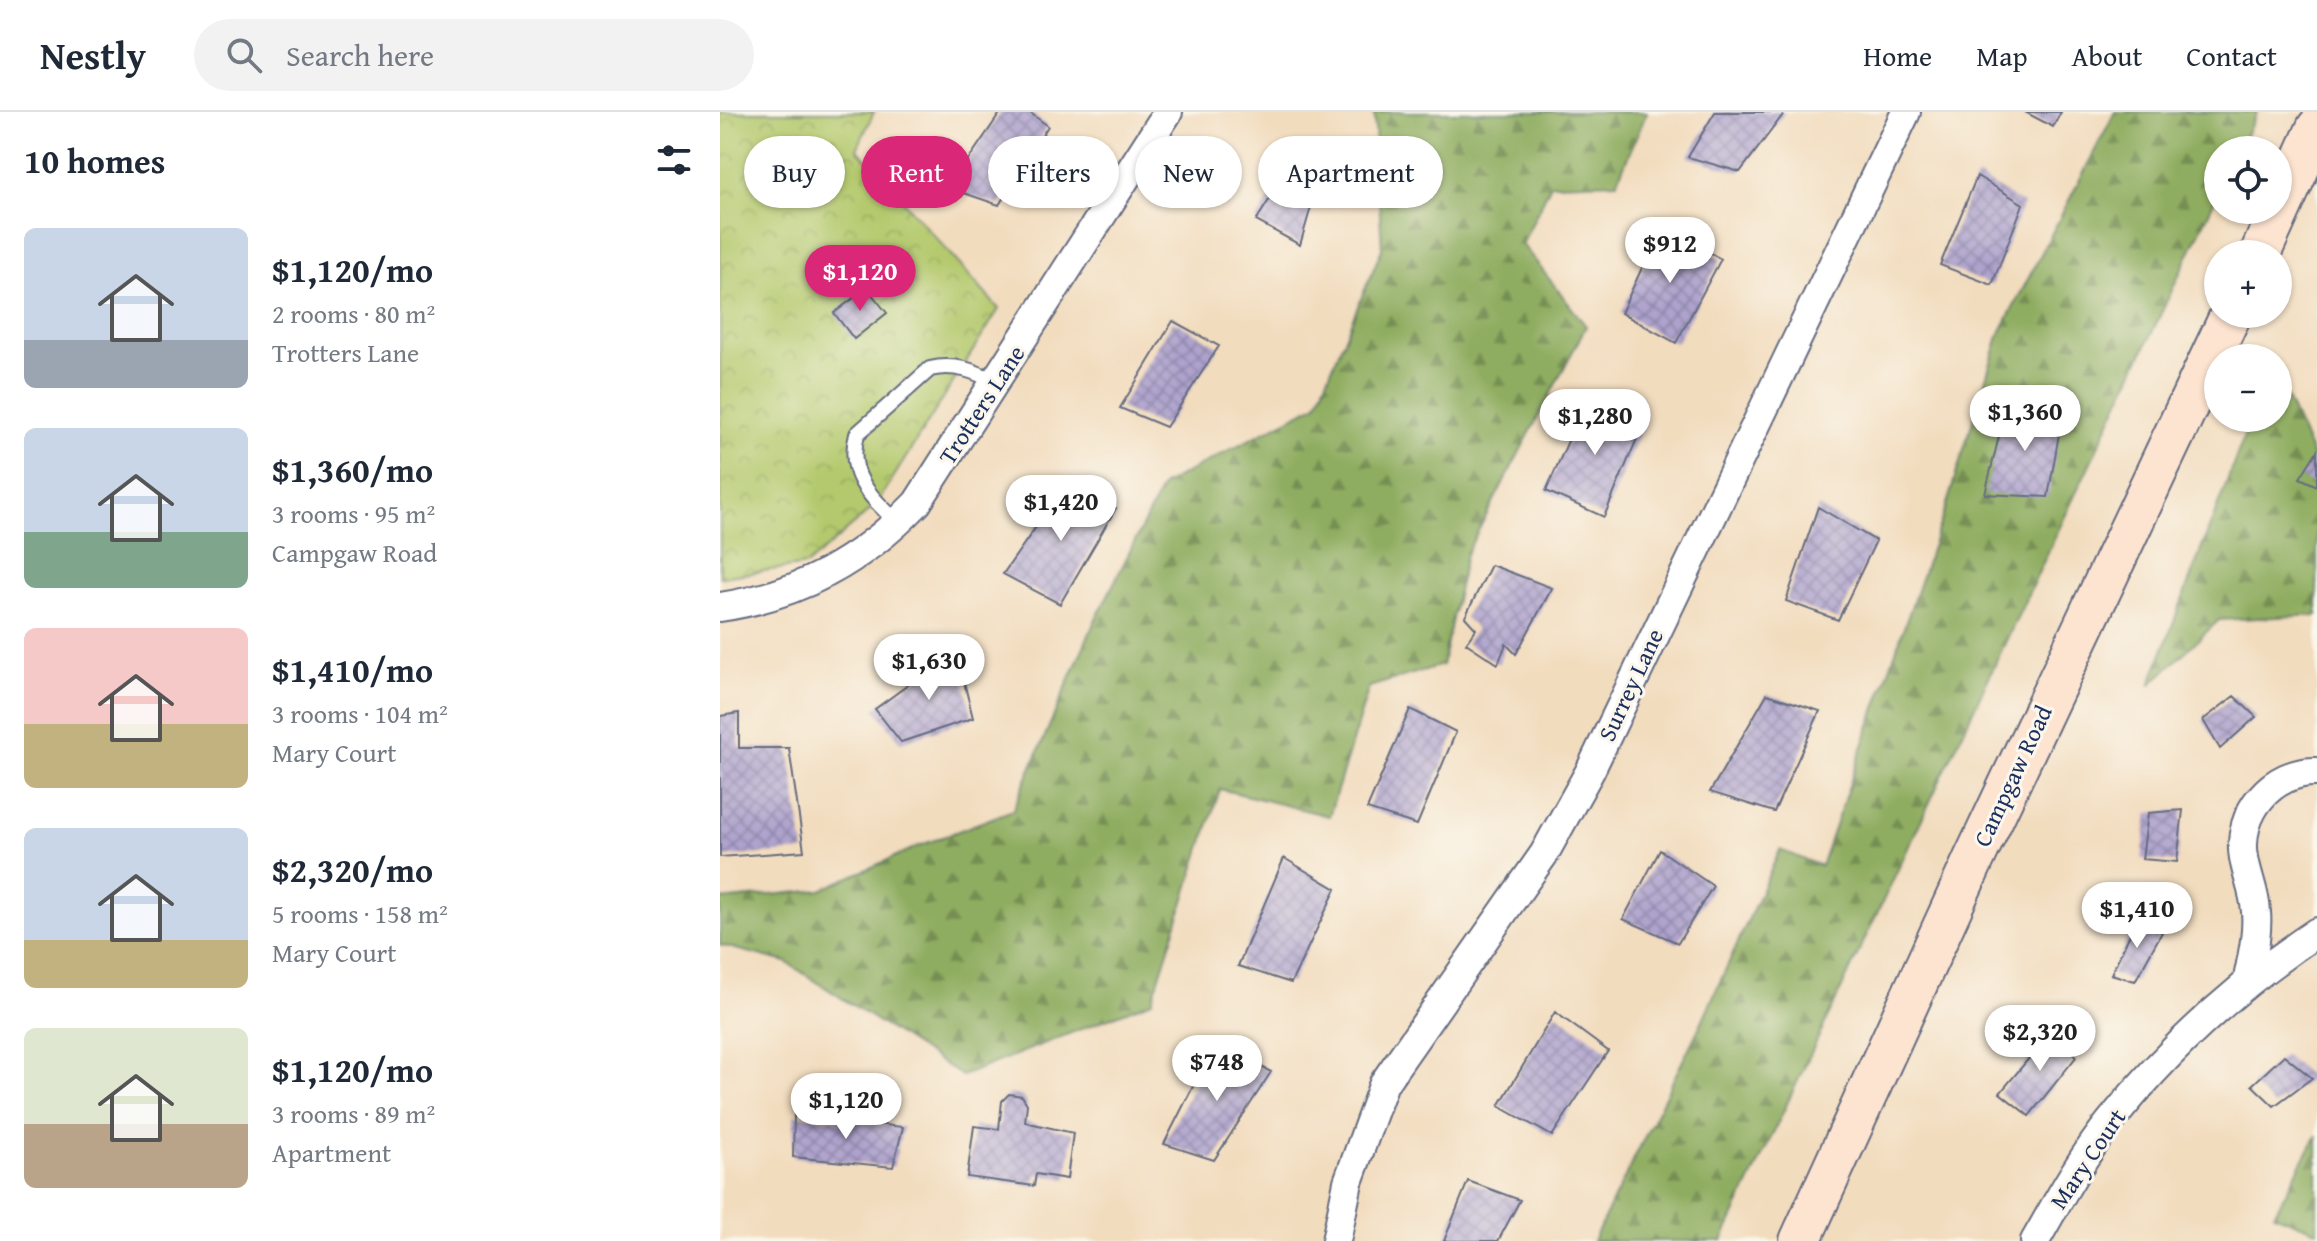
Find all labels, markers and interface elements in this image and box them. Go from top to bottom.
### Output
search box [194,19,754,91]
text: Nestly [40,27,146,83]
icon: search [222,33,266,77]
text: Search here [286,33,434,77]
text: Home [1863,35,1932,76]
text: Map [1976,35,2028,76]
text: About [2072,35,2142,76]
text: Contact [2186,35,2277,76]
text: 10 homes [24,136,165,185]
chip: Buy [744,136,845,208]
chip: Rent [861,136,972,208]
chip: Filters [988,136,1119,208]
chip: New [1135,136,1242,208]
chip: Apartment [1258,136,1443,208]
map controls [2204,136,2292,432]
button: locate [2204,136,2292,224]
icon: filters [652,138,696,182]
pin: $912 [1623,217,1717,285]
text: $912 [1643,223,1697,262]
button: + [2204,240,2292,328]
text: $1,120/mo [272,245,433,294]
pin: $1,120 [795,245,925,313]
text: $1,120 [823,251,897,290]
icon: home [88,260,184,356]
text: 2 rooms · 80 m² [272,294,435,333]
text: Trotters Lane [272,333,419,372]
street label: Trotters Lane [930,338,1033,471]
button: − [2204,344,2292,432]
pin: $1,360 [1960,385,2090,453]
pin: $1,280 [1530,389,1660,457]
text: $1,360 [1988,391,2062,430]
text: $1,280 [1558,395,1632,434]
text: $1,360/mo [272,445,433,494]
icon: home [88,460,184,556]
pin: $1,420 [996,475,1126,543]
text: $1,420 [1024,481,1098,520]
text: 3 rooms · 95 m² [272,494,435,533]
text: Campgaw Road [272,533,437,572]
street label: Surrey Lane [1589,623,1672,747]
pin: $1,630 [864,634,994,702]
text: $1,630 [892,640,966,679]
text: $1,410/mo [272,645,433,694]
icon: home [88,660,184,756]
text: 3 rooms · 104 m² [272,694,448,733]
street label: Campgaw Road [1964,699,2061,852]
text: Mary Court [272,733,396,772]
text: $2,320/mo [272,845,433,894]
icon: home [88,860,184,956]
pin: $1,410 [2072,882,2202,950]
text: $1,410 [2100,888,2174,927]
text: 5 rooms · 158 m² [272,894,448,933]
text: Mary Court [272,933,396,972]
pin: $2,320 [1975,1005,2105,1073]
text: $2,320 [2003,1011,2077,1050]
pin: $748 [1170,1035,1264,1103]
text: $748 [1190,1041,1244,1080]
text: $1,120/mo [272,1045,433,1094]
icon: home [88,1060,184,1156]
pin: $1,120 [781,1073,911,1141]
text: $1,120 [809,1079,883,1118]
text: 3 rooms · 89 m² [272,1094,435,1133]
street label: Mary Court [2041,1101,2134,1216]
text: Apartment [272,1133,391,1172]

